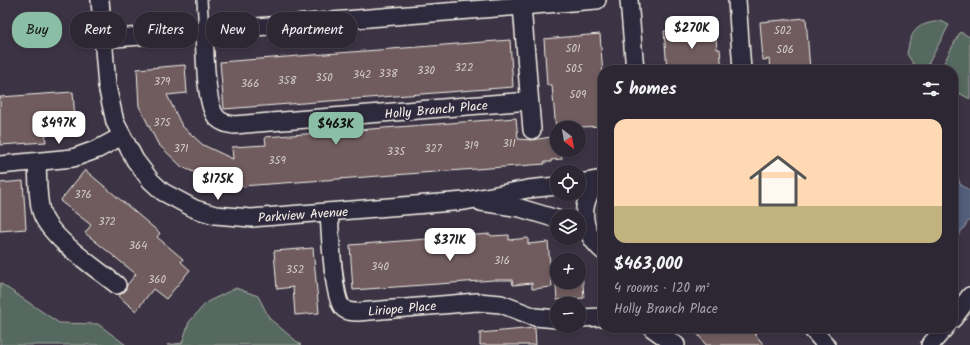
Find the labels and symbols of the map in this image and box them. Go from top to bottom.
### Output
pin: $270K [664,16,720,50]
house number: 502 [774,22,792,40]
house number: 501 [566,40,580,58]
house number: 506 [776,41,794,59]
house number: 322 [454,59,474,77]
house number: 505 [565,60,584,78]
house number: 330 [417,62,436,80]
house number: 338 [378,65,398,83]
house number: 342 [353,66,371,84]
house number: 350 [315,69,333,87]
house number: 358 [278,72,297,90]
house number: 379 [154,73,171,91]
house number: 366 [241,75,259,93]
house number: 509 [570,86,587,104]
street label: Holly Branch Place [383,95,489,125]
pin: $497K [31,111,87,145]
pin: $463K [308,112,364,146]
house number: 375 [153,114,172,132]
north arrow [550,121,586,157]
house number: 311 [502,135,516,153]
house number: 319 [463,137,479,155]
house number: 371 [174,140,188,158]
house number: 327 [424,140,443,158]
house number: 335 [387,143,406,161]
house number: 359 [268,152,286,170]
pin: $175K [190,167,246,201]
house number: 376 [74,186,92,204]
street label: Parkview Avenue [257,202,349,229]
house number: 372 [98,213,116,231]
pin: $371K [422,228,478,262]
house number: 364 [129,237,147,255]
house number: 316 [494,252,510,270]
house number: 340 [371,258,389,276]
house number: 352 [286,261,304,279]
house number: 360 [148,271,166,289]
street label: Liriope Place [367,296,437,323]

